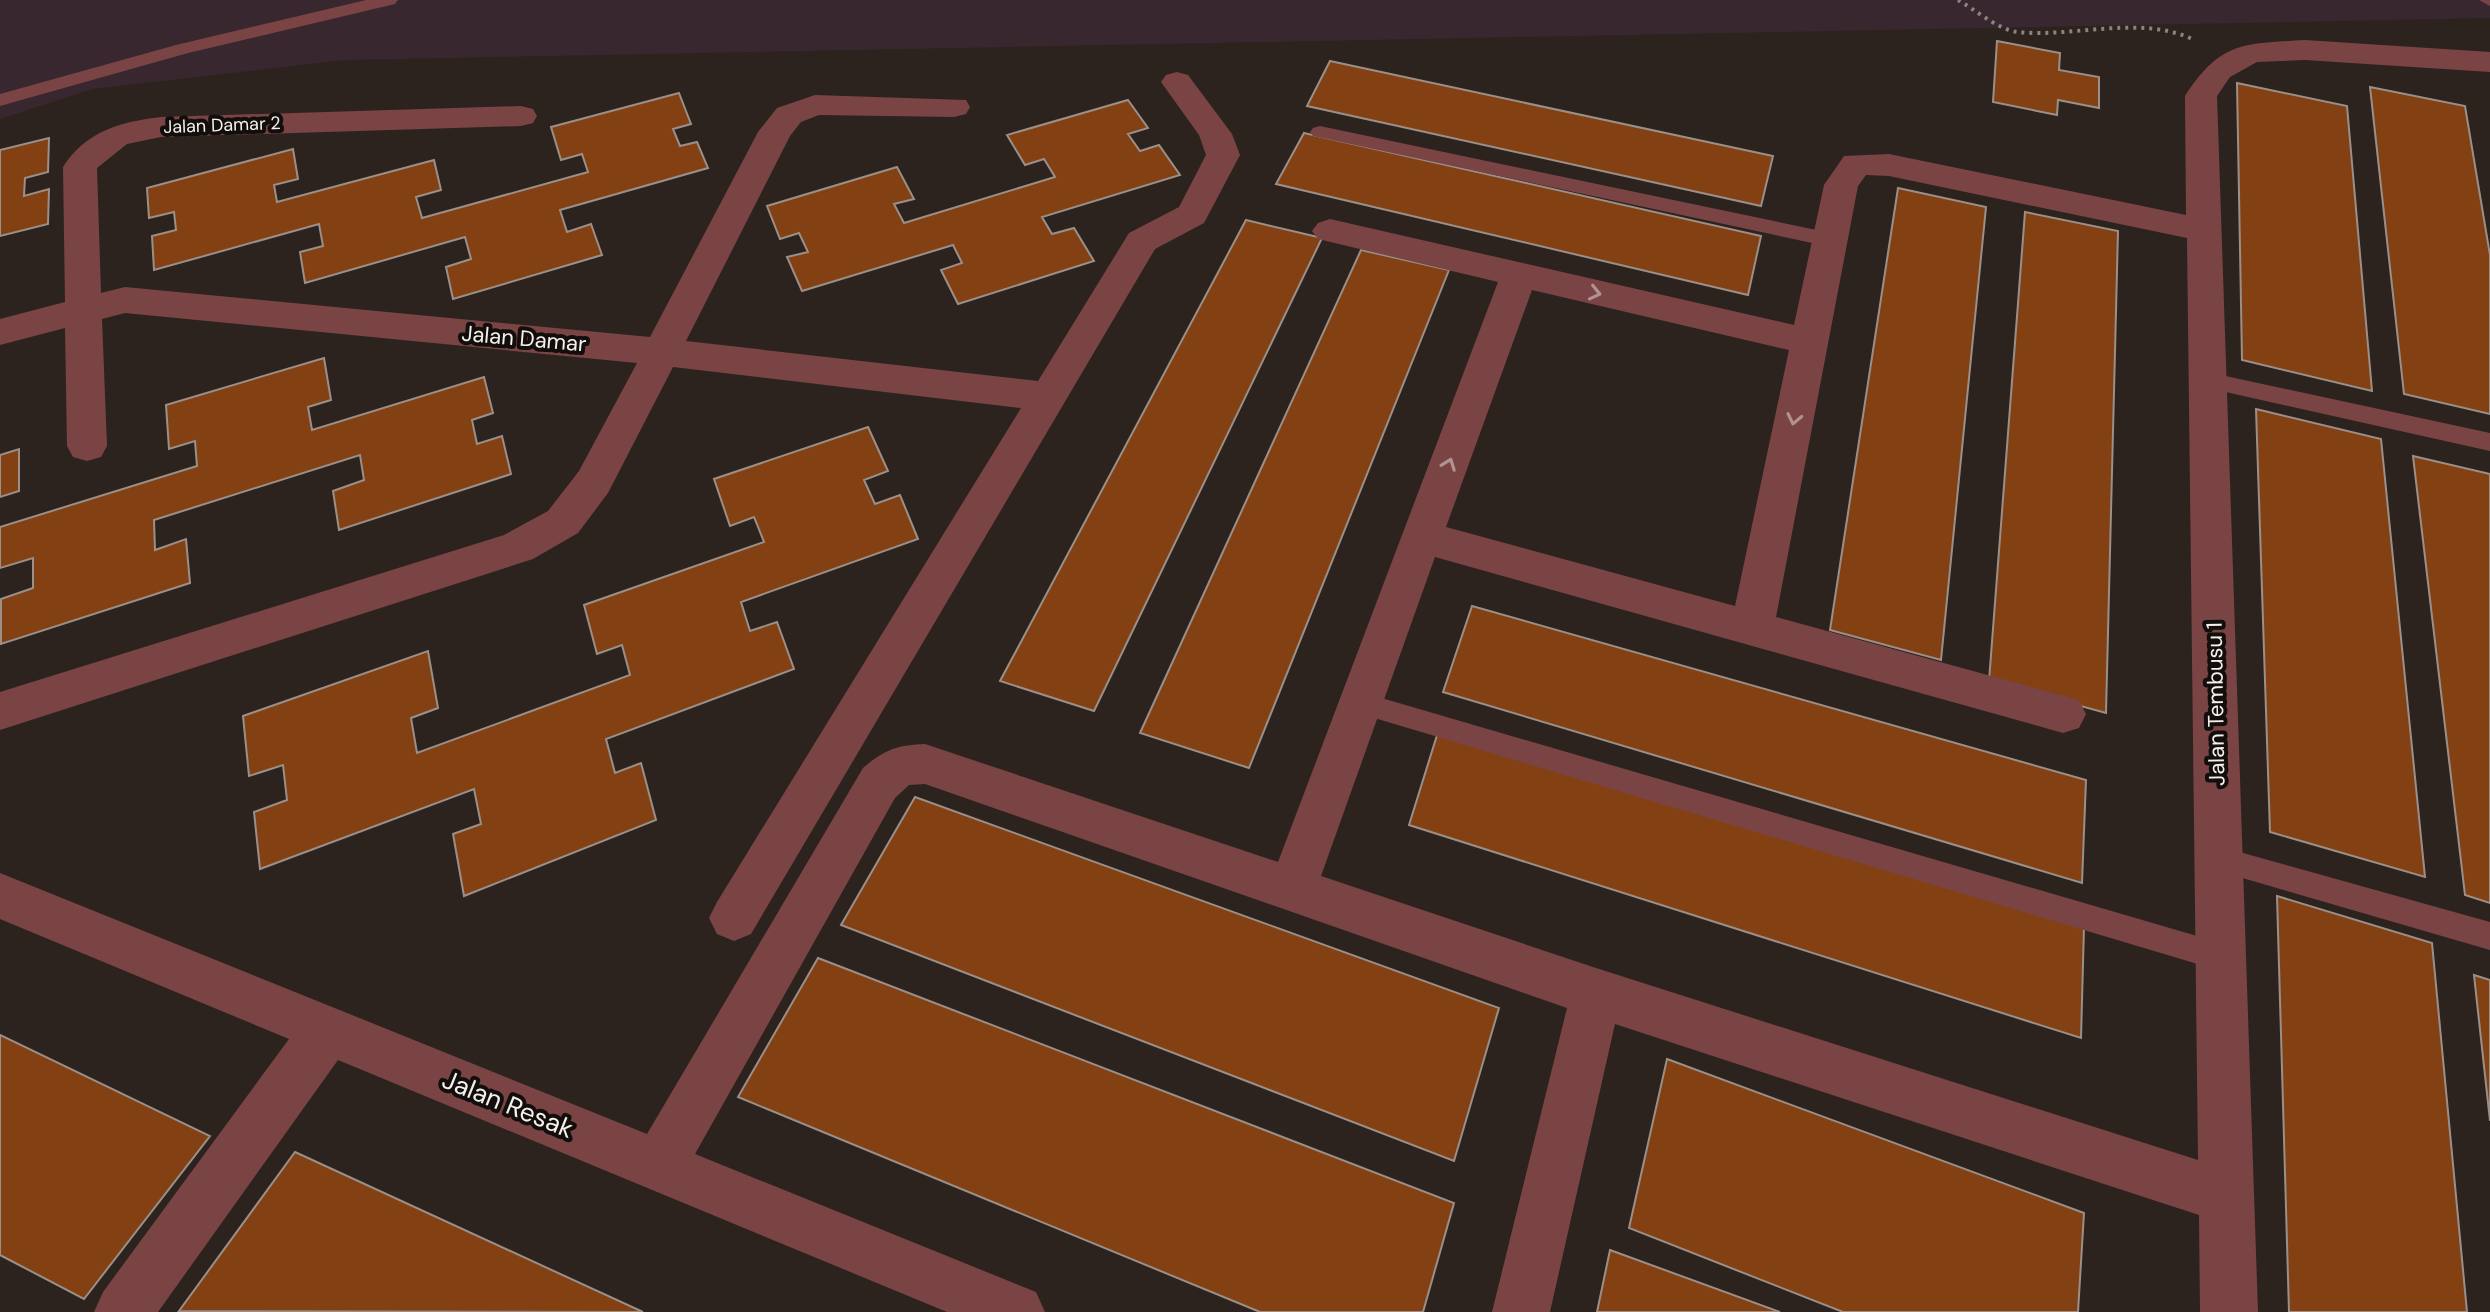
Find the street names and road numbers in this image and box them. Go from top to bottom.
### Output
street label: Jalan Damar 2 [163,111,281,139]
street label: Jalan Damar [460,319,588,358]
street label: Jalan Tembusu 1 [2200,622,2231,786]
street label: Jalan Resak [437,1062,579,1146]

